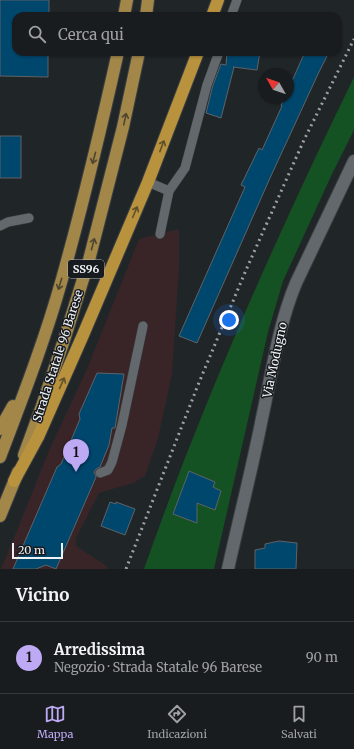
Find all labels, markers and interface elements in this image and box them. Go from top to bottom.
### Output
search box [12,12,342,56]
icon: search [26,23,48,45]
text: Cerca qui [58,25,124,44]
north arrow [258,68,294,104]
one-way arrow [122,112,130,125]
one-way arrow [158,140,166,152]
one-way arrow [89,151,97,164]
one-way arrow [132,206,140,218]
one-way arrow [90,238,97,251]
road number: SS96 [68,260,104,278]
one-way arrow [56,277,63,290]
street label: Strada Statale 96 Barese [29,288,86,424]
your location [219,310,239,330]
street label: Via Modugno [259,321,290,400]
one-way arrow [59,377,66,389]
pin: 1 [63,439,89,472]
scale bar [12,541,63,560]
text: 20 m [18,543,45,557]
text: Vicino [16,584,69,606]
text: Arredissima [54,640,145,659]
text: 1 [26,649,32,666]
text: 90 m [306,649,338,666]
text: Negozio · Strada Statale 96 Barese [54,659,262,676]
tab: Mappa [37,703,73,741]
tab: Indicazioni [147,703,207,741]
tab: Salvati [281,703,317,741]

